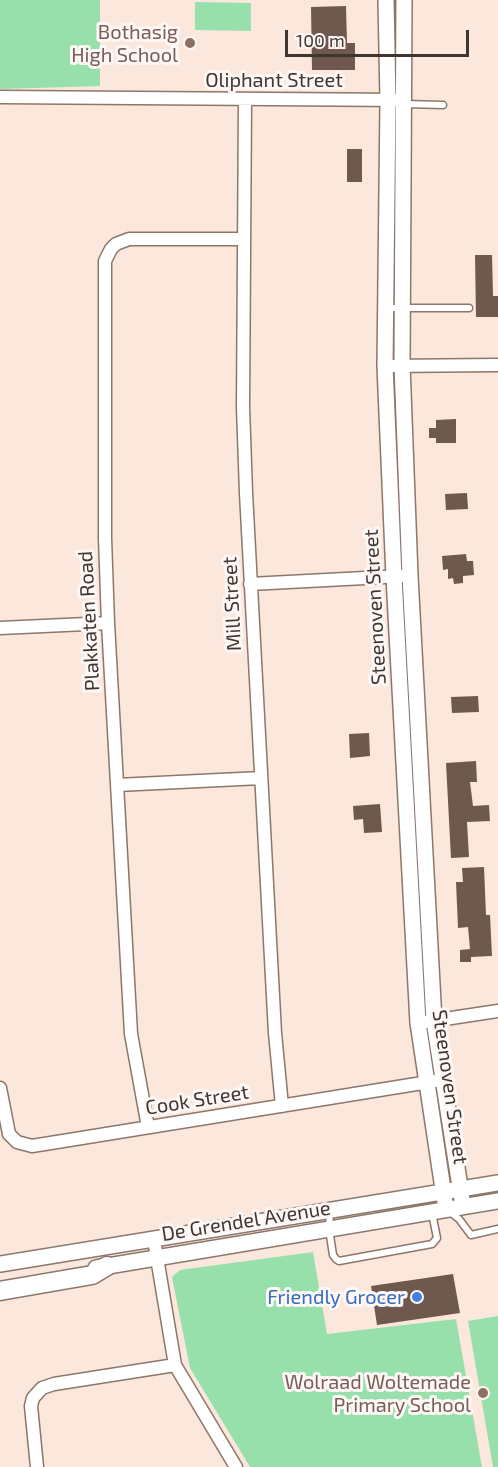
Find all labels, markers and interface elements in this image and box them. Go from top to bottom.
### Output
scale bar [288,18,472,56]
place label: Bothasig High School [71,20,178,67]
text: 100 m [296,29,345,51]
marker: Bothasig High School [183,36,197,50]
street label: Oliphant Street [205,68,343,92]
street label: Steenoven Street [359,529,391,685]
street label: Plakkaten Road [73,550,105,692]
street label: Mill Street [218,556,246,652]
street label: Steenoven Street [427,1008,473,1166]
street label: Cook Street [144,1080,250,1120]
street label: De Grendel Avenue [160,1196,332,1246]
place label: Friendly Grocer [267,1285,405,1309]
marker: Friendly Grocer [410,1290,424,1304]
place label: Wolraad Woltemade Primary School [284,1370,471,1417]
marker: Wolraad Woltemade Primary School [476,1386,490,1400]

